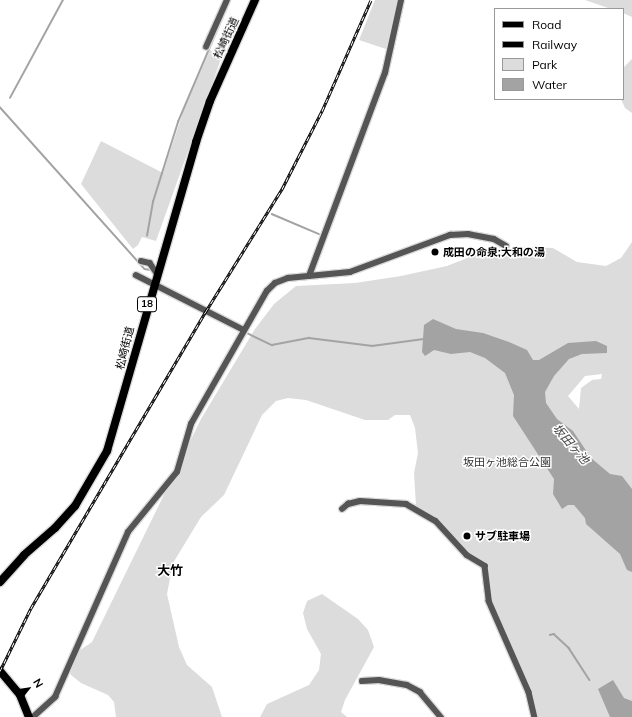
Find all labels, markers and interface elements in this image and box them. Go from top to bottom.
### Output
legend [494,8,624,100]
street label: 松崎街道 [211,15,241,61]
text: Road [532,17,561,32]
text: Railway [532,37,577,52]
text: Park [532,57,557,72]
text: Water [532,77,567,92]
place label: 成田の命泉;大和の湯 [443,245,545,259]
marker: 成田の命泉;大和の湯 [430,247,440,257]
road number: 18 [137,296,157,312]
street label: 松崎街道 [113,325,137,371]
water label: 坂田ヶ池 [550,421,592,467]
park label: 坂田ヶ池総合公園 [463,455,551,469]
place label: サブ駐車場 [475,529,530,543]
marker: サブ駐車場 [462,531,472,541]
district label: 大竹 [157,562,183,578]
north arrow [8,669,48,709]
text: N [30,676,47,690]

